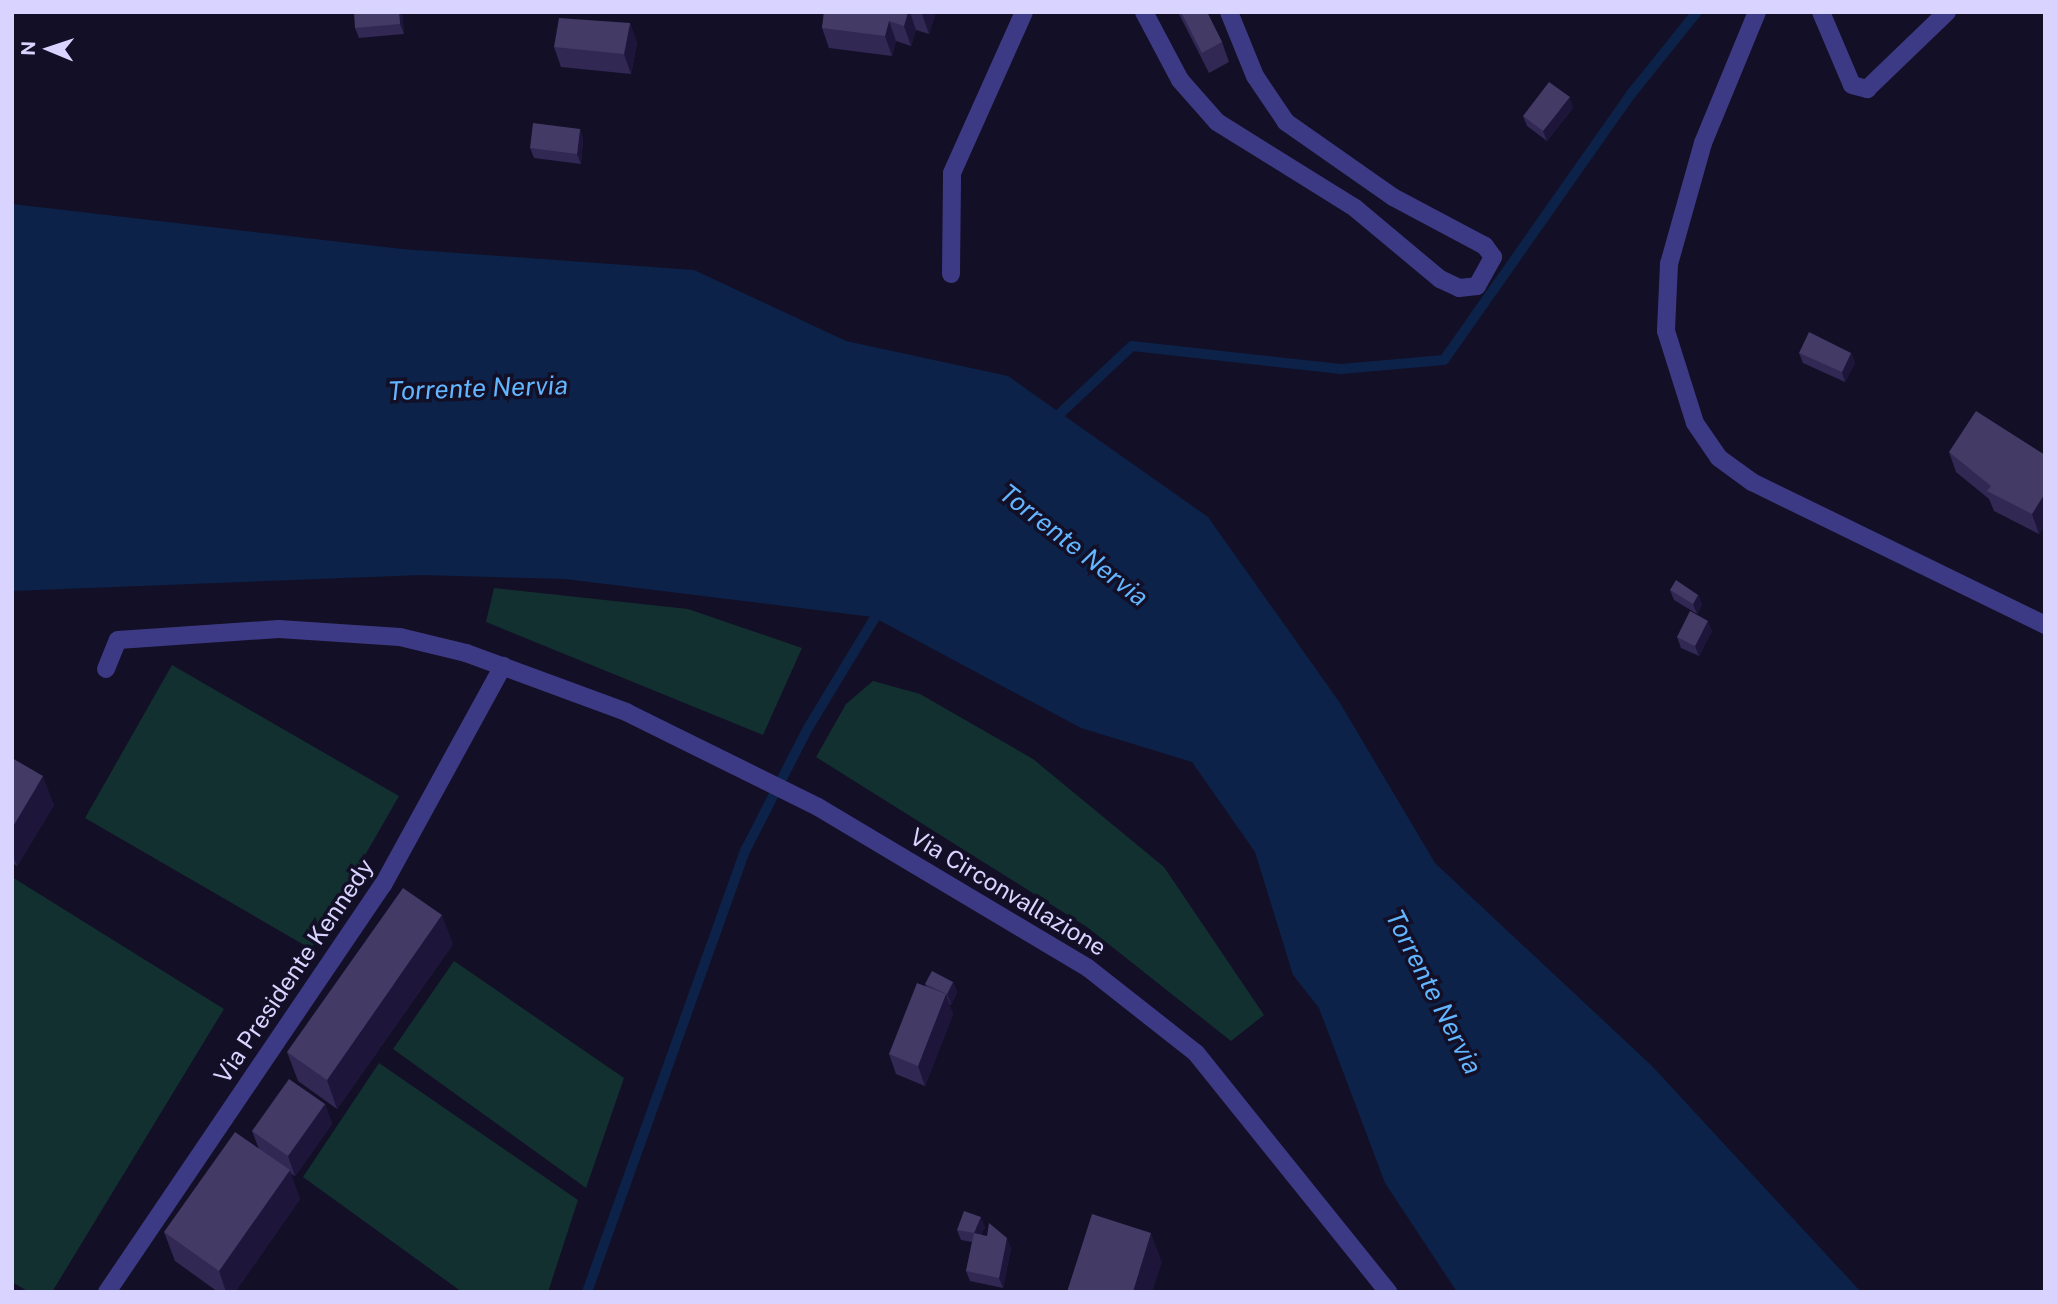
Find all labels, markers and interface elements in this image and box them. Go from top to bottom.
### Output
north arrow [14,14,84,84]
text: N [17,40,39,56]
water label: Torrente Nervia [387,369,569,407]
water label: Torrente Nervia [993,477,1155,613]
street label: Via Circonvallazione [905,822,1111,962]
street label: Via Presidente Kennedy [208,853,380,1089]
water label: Torrente Nervia [1379,905,1489,1079]

